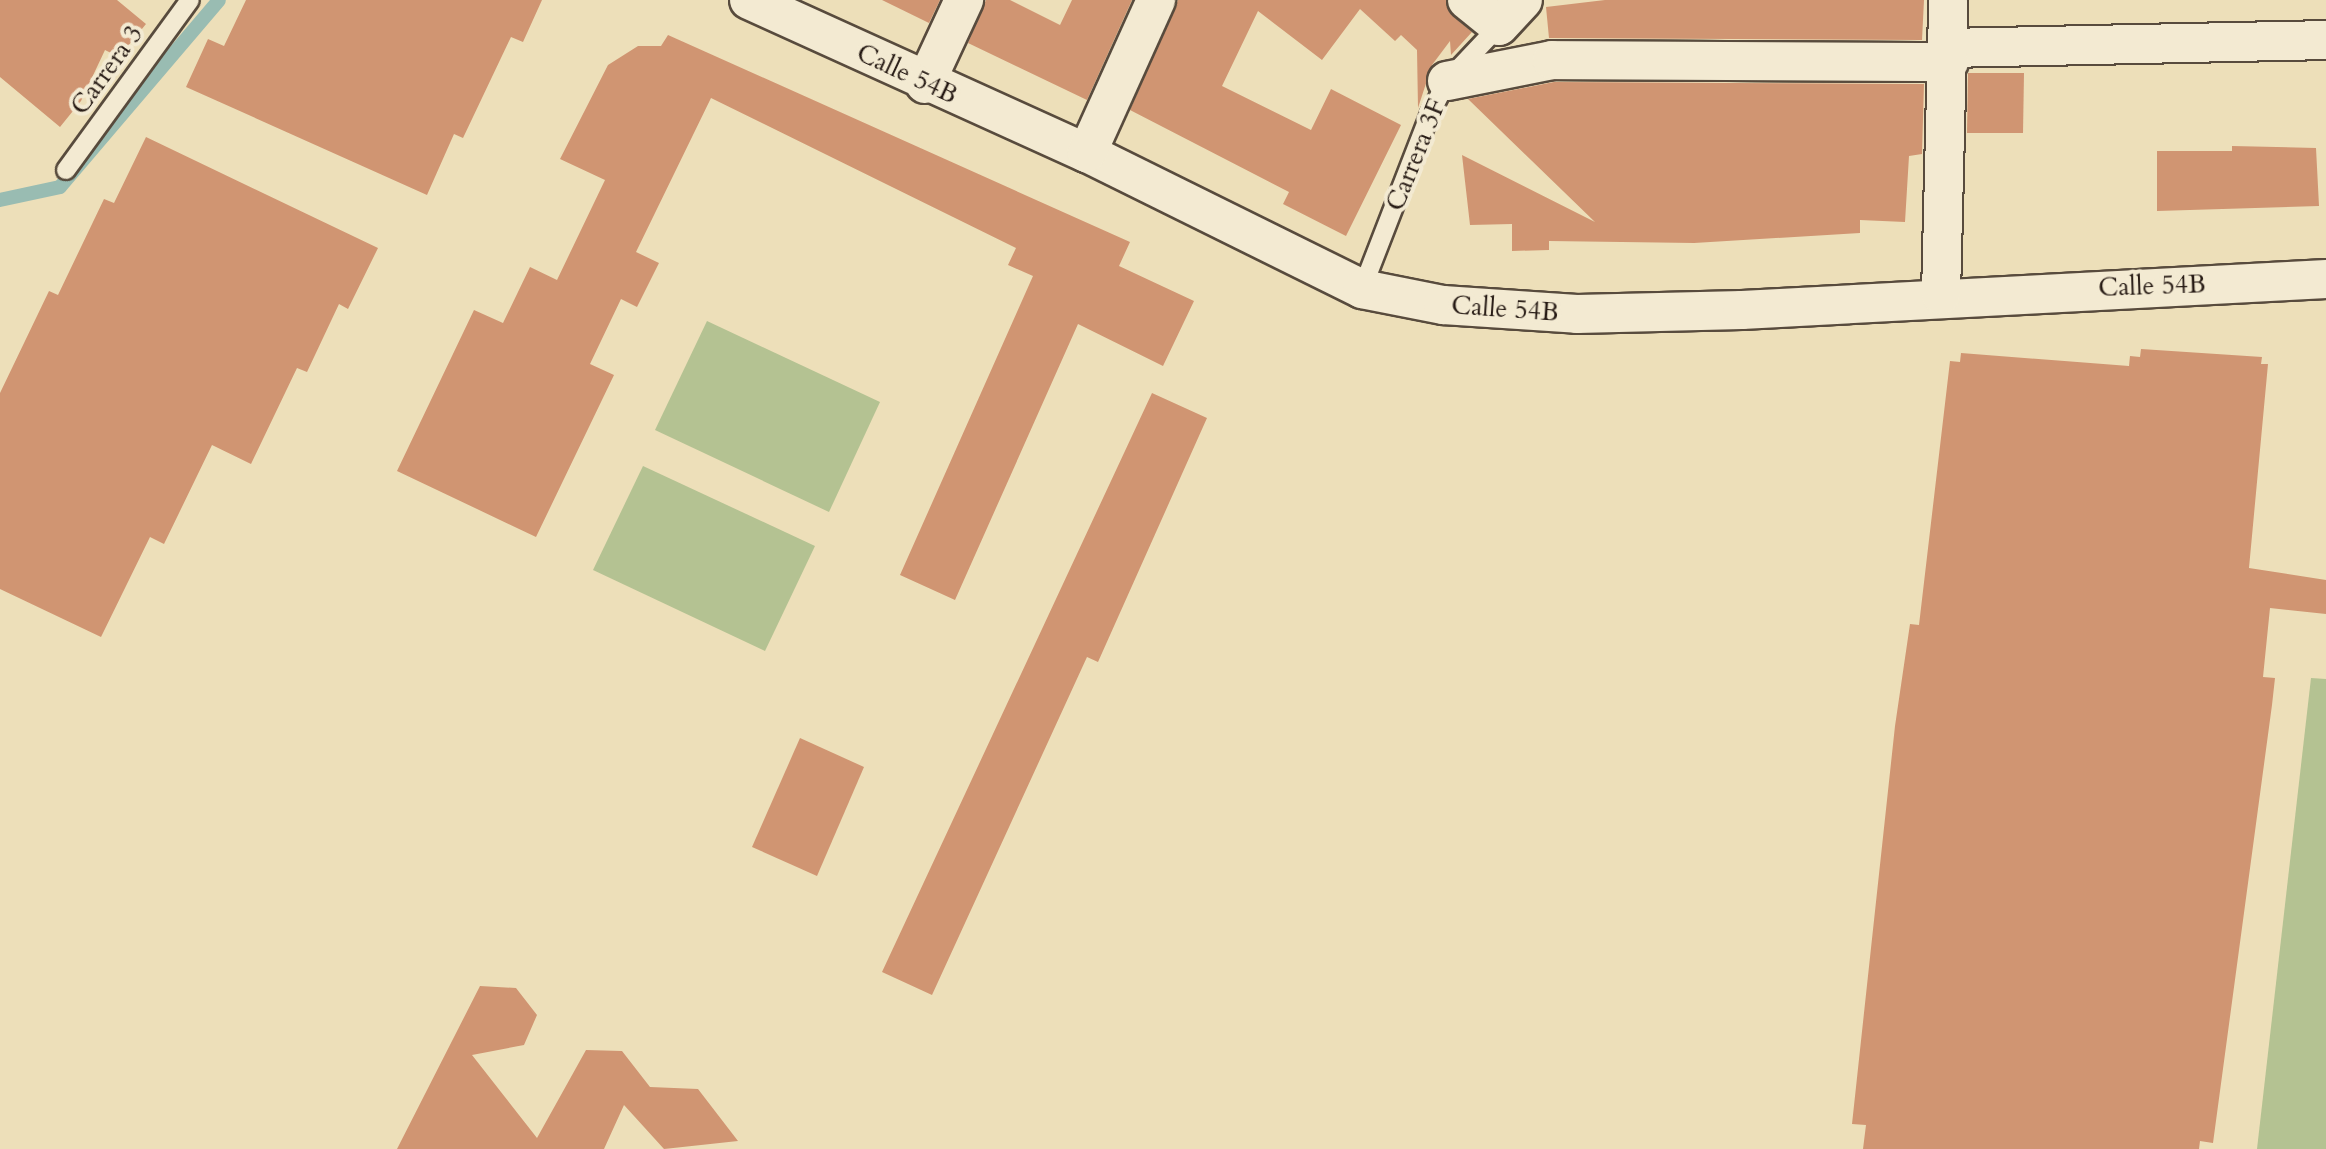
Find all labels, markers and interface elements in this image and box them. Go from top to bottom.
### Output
street label: Carrera 3 [64,19,150,121]
street label: Calle 54B [852,37,962,111]
street label: Carrera 3F [1379,95,1453,215]
street label: Calle 54B [2098,269,2206,303]
street label: Calle 54B [1450,290,1560,328]

